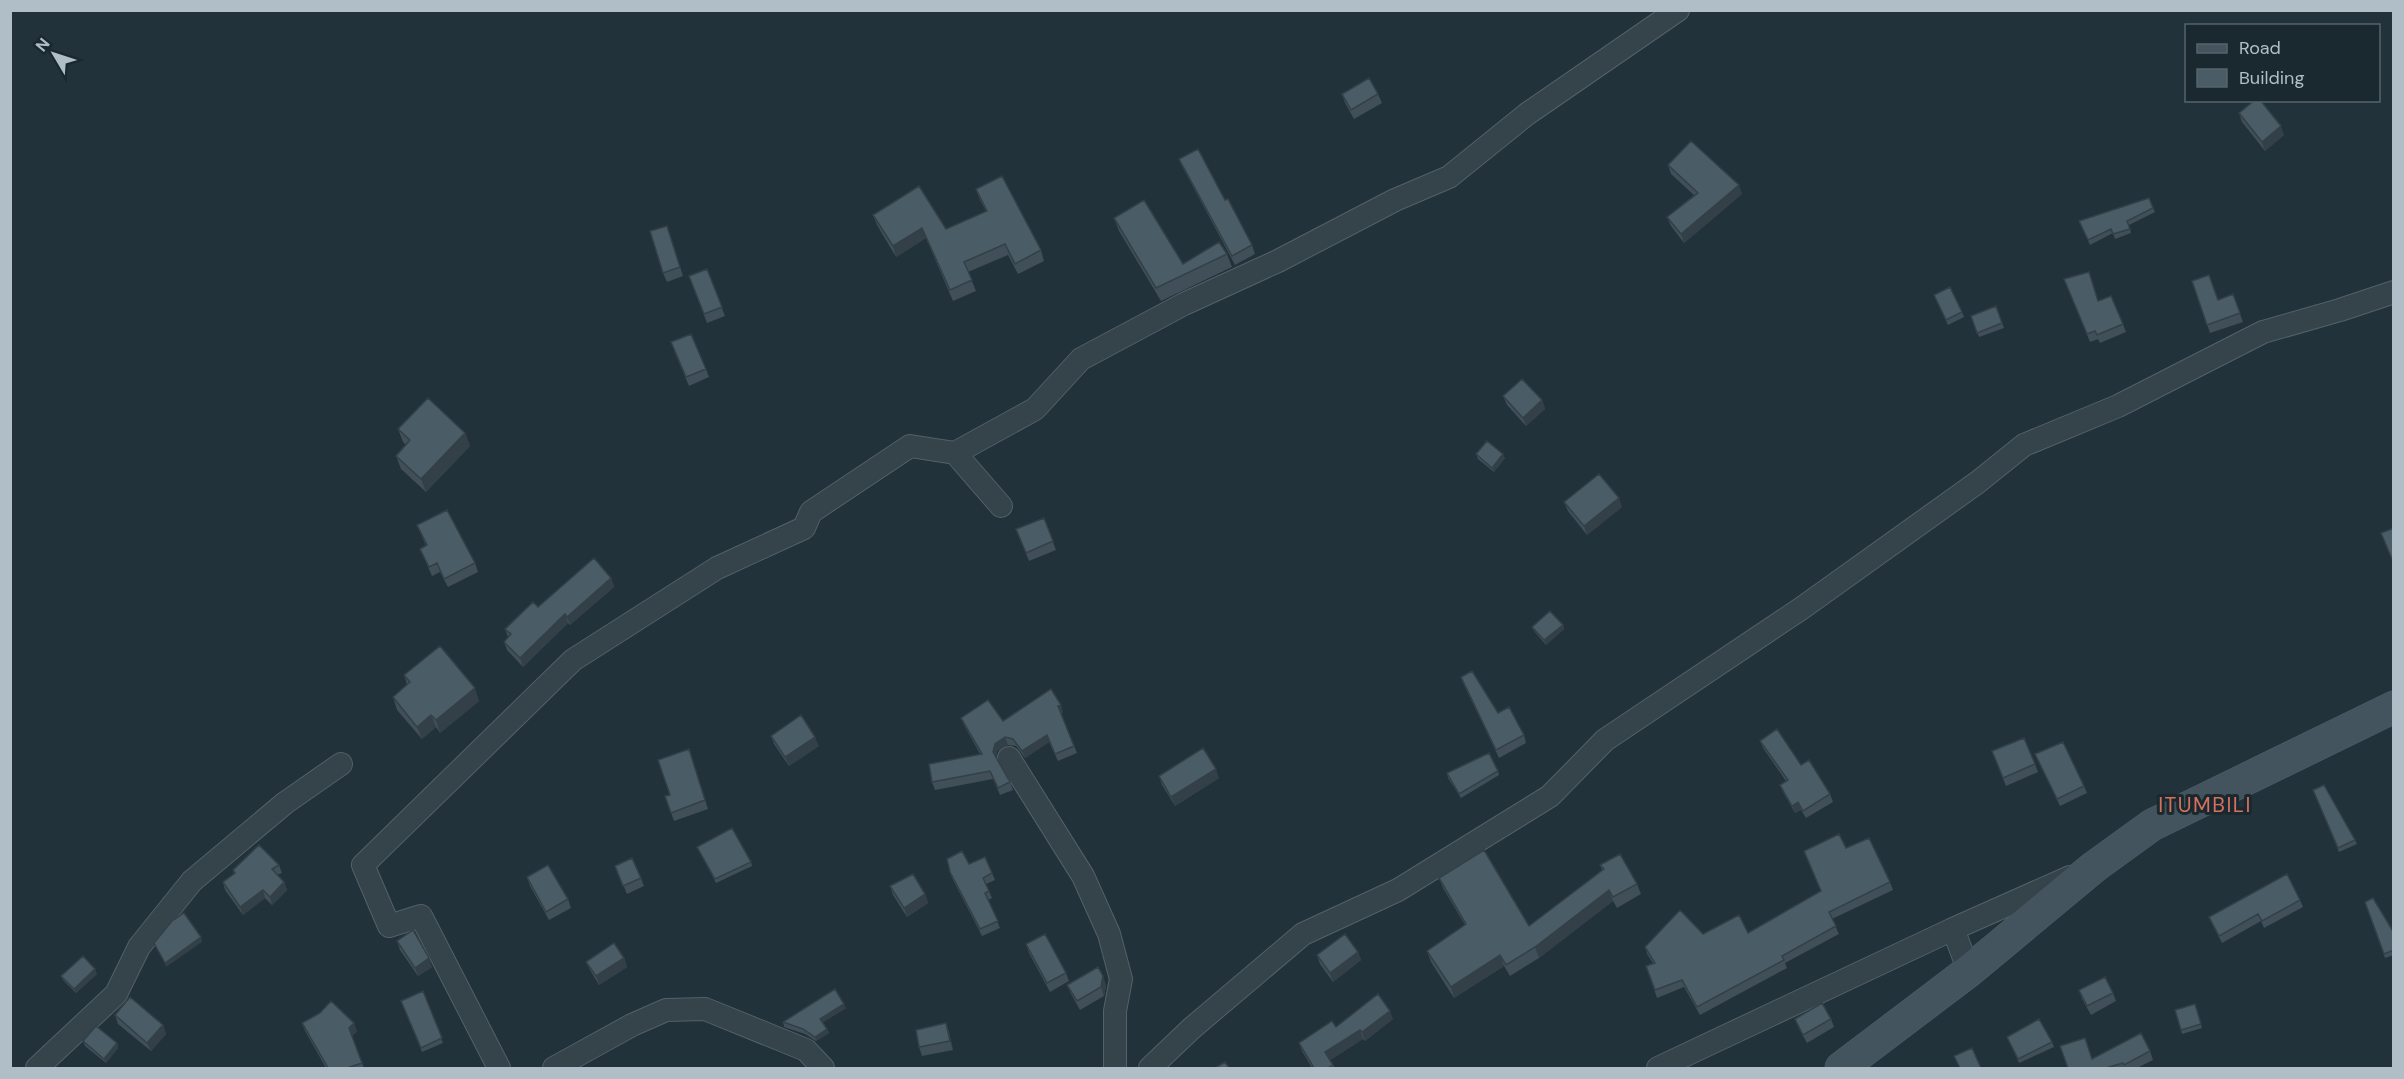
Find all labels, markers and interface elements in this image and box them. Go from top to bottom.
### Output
north arrow [24,24,84,84]
legend [2185,24,2380,102]
text: N [31,34,55,56]
text: Road [2239,36,2281,60]
text: Building [2239,66,2304,90]
district label: ITUMBILI [2158,791,2252,819]

